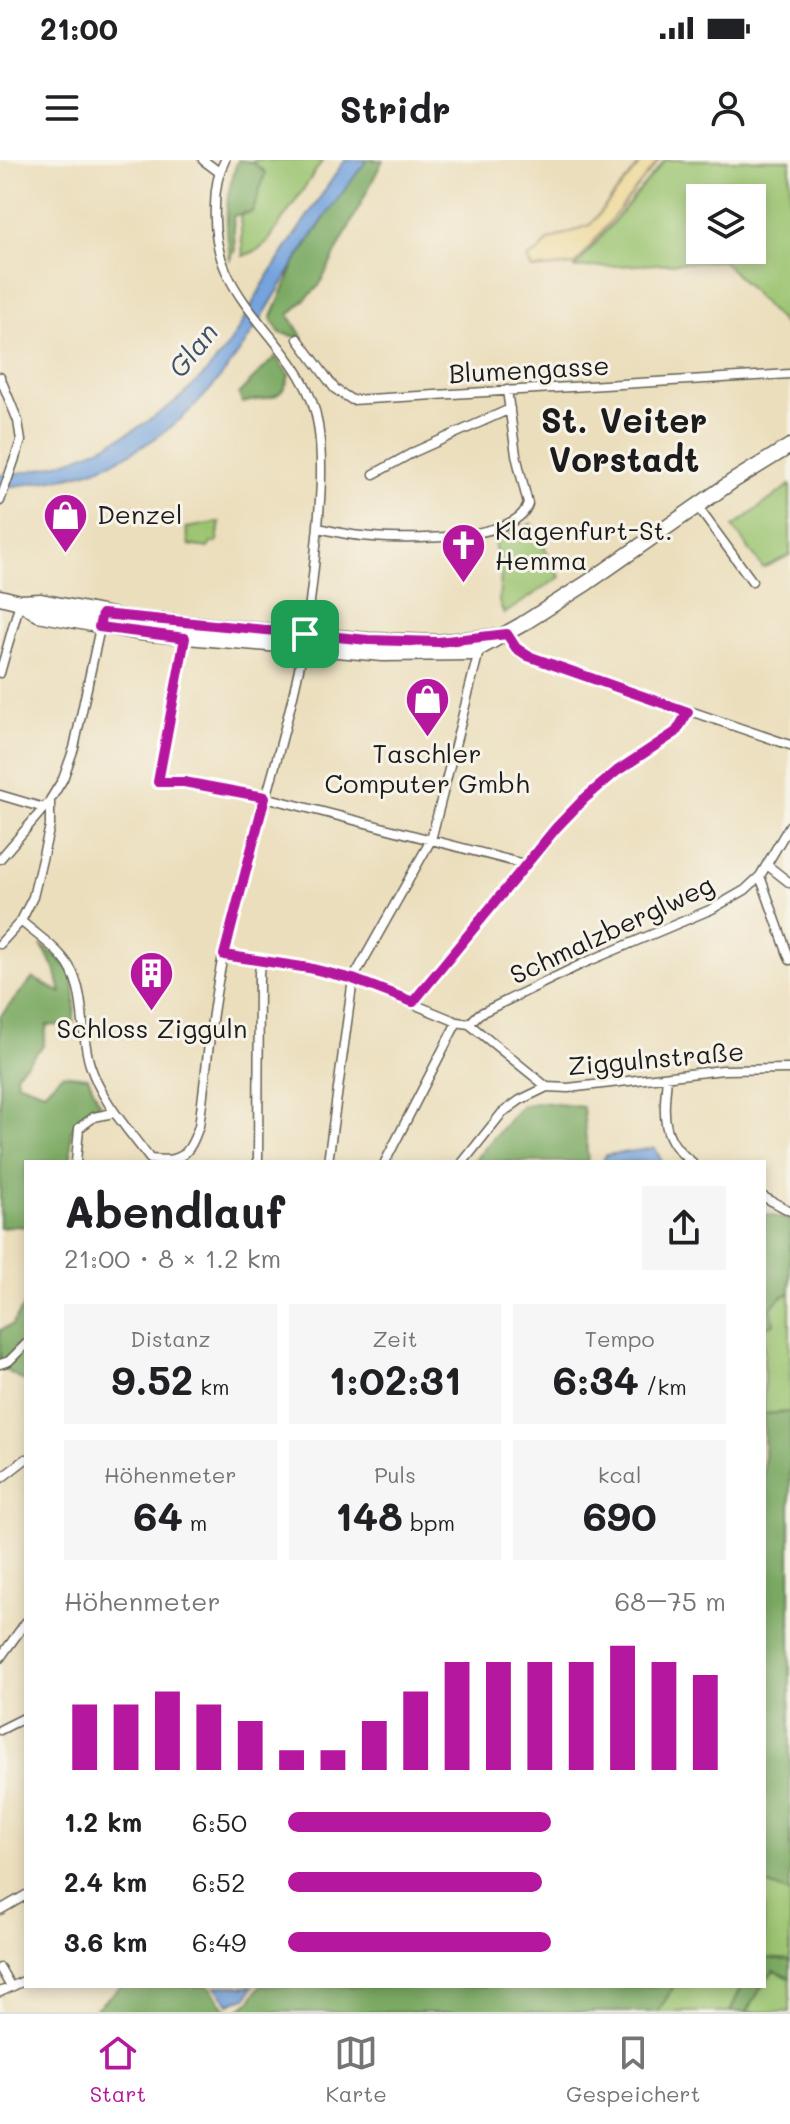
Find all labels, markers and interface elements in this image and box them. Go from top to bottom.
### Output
text: 21:00 [40,8,118,48]
text: Stridr [340,85,451,132]
icon: menu [40,86,84,130]
icon: person [706,86,750,130]
map controls [686,184,766,264]
button: layers [686,184,766,264]
water label: Glan [159,314,225,384]
street label: Blumengasse [448,348,610,390]
district label: St. Veiter Vorstadt [541,397,707,481]
shop icon: Denzel [42,491,90,554]
place label: Denzel [97,497,182,531]
place label: Klagenfurt-St. Hemma [495,513,673,577]
church icon: Klagenfurt-St. Hemma [440,522,488,585]
pin [271,600,339,668]
icon: arrive [283,612,327,656]
shop icon: Taschler Computer Gmbh [403,675,451,738]
place label: Taschler Computer Gmbh [324,736,530,800]
street label: Schmalzberglweg [504,867,719,991]
building icon: Schloss Zigguln [128,950,176,1013]
place label: Schloss Zigguln [57,1011,247,1045]
street label: Ziggulnstraße [566,1033,745,1083]
text: Abendlauf [64,1182,285,1239]
button: share [642,1186,726,1270]
text: 21:00 · 8 × 1.2 km [64,1241,281,1275]
text: Distanz [130,1324,211,1353]
text: Zeit [373,1324,417,1353]
text: Tempo [585,1324,655,1353]
text: 9.52 [111,1353,193,1405]
text: 1:02:31 [329,1353,461,1405]
text: 6:34 [553,1353,639,1405]
text: km [193,1372,230,1401]
text: /km [639,1372,687,1401]
text: Höhenmeter [104,1460,237,1489]
text: Puls [374,1460,416,1489]
text: kcal [598,1460,642,1489]
text: 64 [133,1489,183,1541]
text: 148 [335,1489,403,1541]
text: 690 [583,1489,657,1541]
text: m [183,1508,207,1537]
text: bpm [403,1508,455,1537]
text: Höhenmeter [64,1584,221,1618]
text: 68–75 m [615,1584,726,1618]
text: 1.2 km [64,1805,142,1839]
text: 6:50 [192,1805,247,1839]
text: 2.4 km [64,1865,147,1899]
text: 6:52 [192,1865,245,1899]
text: 3.6 km [64,1925,147,1959]
text: 6:49 [192,1925,246,1959]
tab: Start [90,2031,146,2108]
tab: Karte [325,2031,387,2108]
tab: Gespeichert [566,2031,700,2108]

